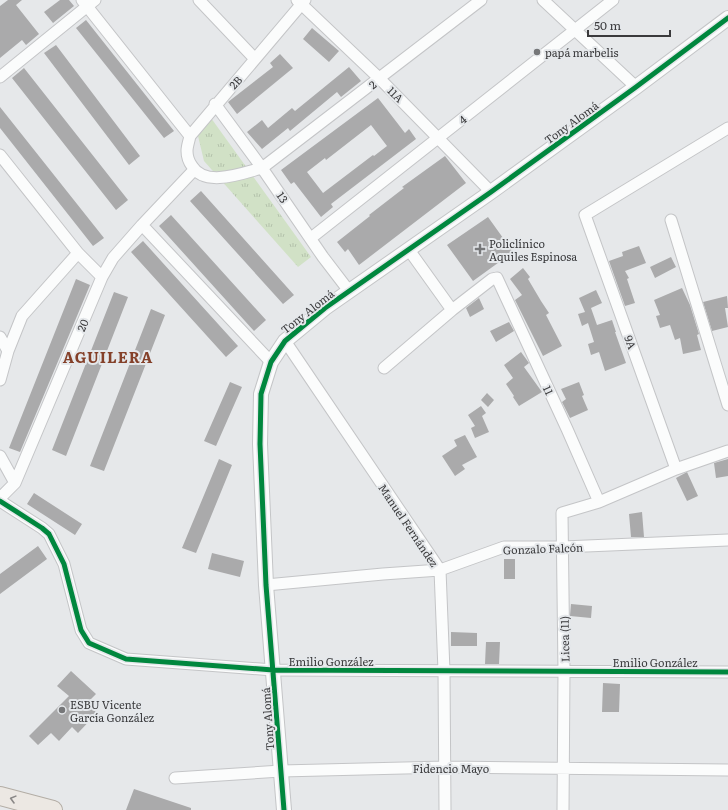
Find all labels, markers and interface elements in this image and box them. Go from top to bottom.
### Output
scale bar [588,12,670,38]
text: 50 m [594,16,621,34]
place label: papá marbelis [545,44,619,60]
marker: papá marbelis [532,47,542,57]
street label: 2B [225,72,245,92]
street label: 2 [365,76,379,92]
street label: 11A [384,82,408,106]
street label: Tony Alomá [541,97,601,147]
street label: 4 [455,111,469,127]
street label: 13 [273,188,293,206]
place label: Policlínico Aquiles Espinosa [489,235,577,264]
marker: Policlínico Aquiles Espinosa [474,243,486,255]
street label: Tony Alomá [277,285,337,337]
street label: 20 [72,316,92,334]
street label: 9A [621,333,641,351]
district label: AGUILERA [63,345,153,368]
street label: 11 [540,383,558,398]
street label: Manuel Fernández [375,480,443,570]
street label: Gonzalo Falcón [503,539,583,557]
street label: Licea (11) [556,616,572,662]
street label: Emilio González [288,653,374,669]
street label: Emilio González [612,654,698,670]
street label: Tony Alomá [257,687,277,751]
place label: ESBU Vicente García González [70,696,155,725]
marker: ESBU Vicente García González [57,705,67,715]
street label: Fidencio Mayo [413,760,489,776]
one-way arrow [10,795,17,804]

